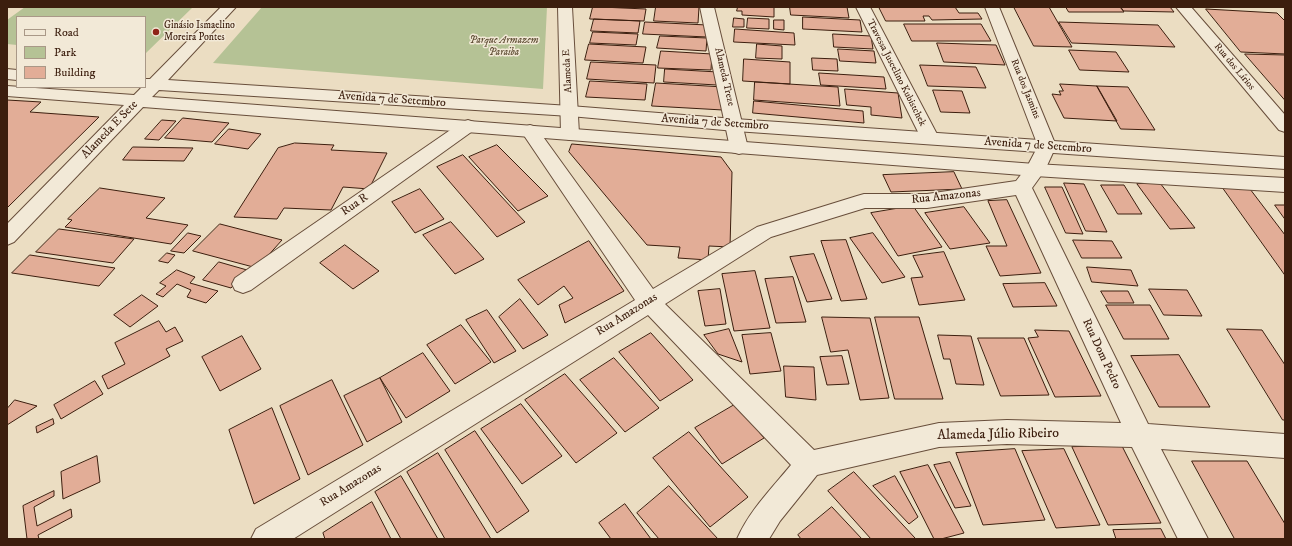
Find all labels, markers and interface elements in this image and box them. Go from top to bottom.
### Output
legend [16,16,146,88]
street label: Travessa Juscelino Kubistchek [864,18,928,128]
place label: Ginásio Ismaelino Moreira Pontes [164,20,235,44]
text: Road [54,25,79,40]
marker: Ginásio Ismaelino Moreira Pontes [151,27,161,37]
park label: Parque Armazem Paraiba [469,35,539,58]
street label: Rua dos Lírios [1211,41,1257,93]
text: Park [54,45,76,60]
street label: Alameda Treze [711,47,737,107]
street label: Alameda E [561,49,575,93]
street label: Rua dos Jasmins [1008,57,1042,121]
text: Building [54,65,95,80]
street label: Avenida 7 de Setembro [338,89,446,111]
street label: Alameda E Sete [79,98,141,162]
street label: Avenida 7 de Setembro [661,112,769,134]
street label: Avenida 7 de Setembro [984,135,1092,157]
street label: Rua Amazonas [911,186,981,208]
street label: Rua R [339,191,371,219]
street label: Rua Amazonas [594,290,660,340]
street label: Rua Dom Pedro [1078,317,1124,391]
street label: Alameda Júlio Ribeiro [937,426,1059,444]
street label: Rua Amazonas [318,461,384,511]

